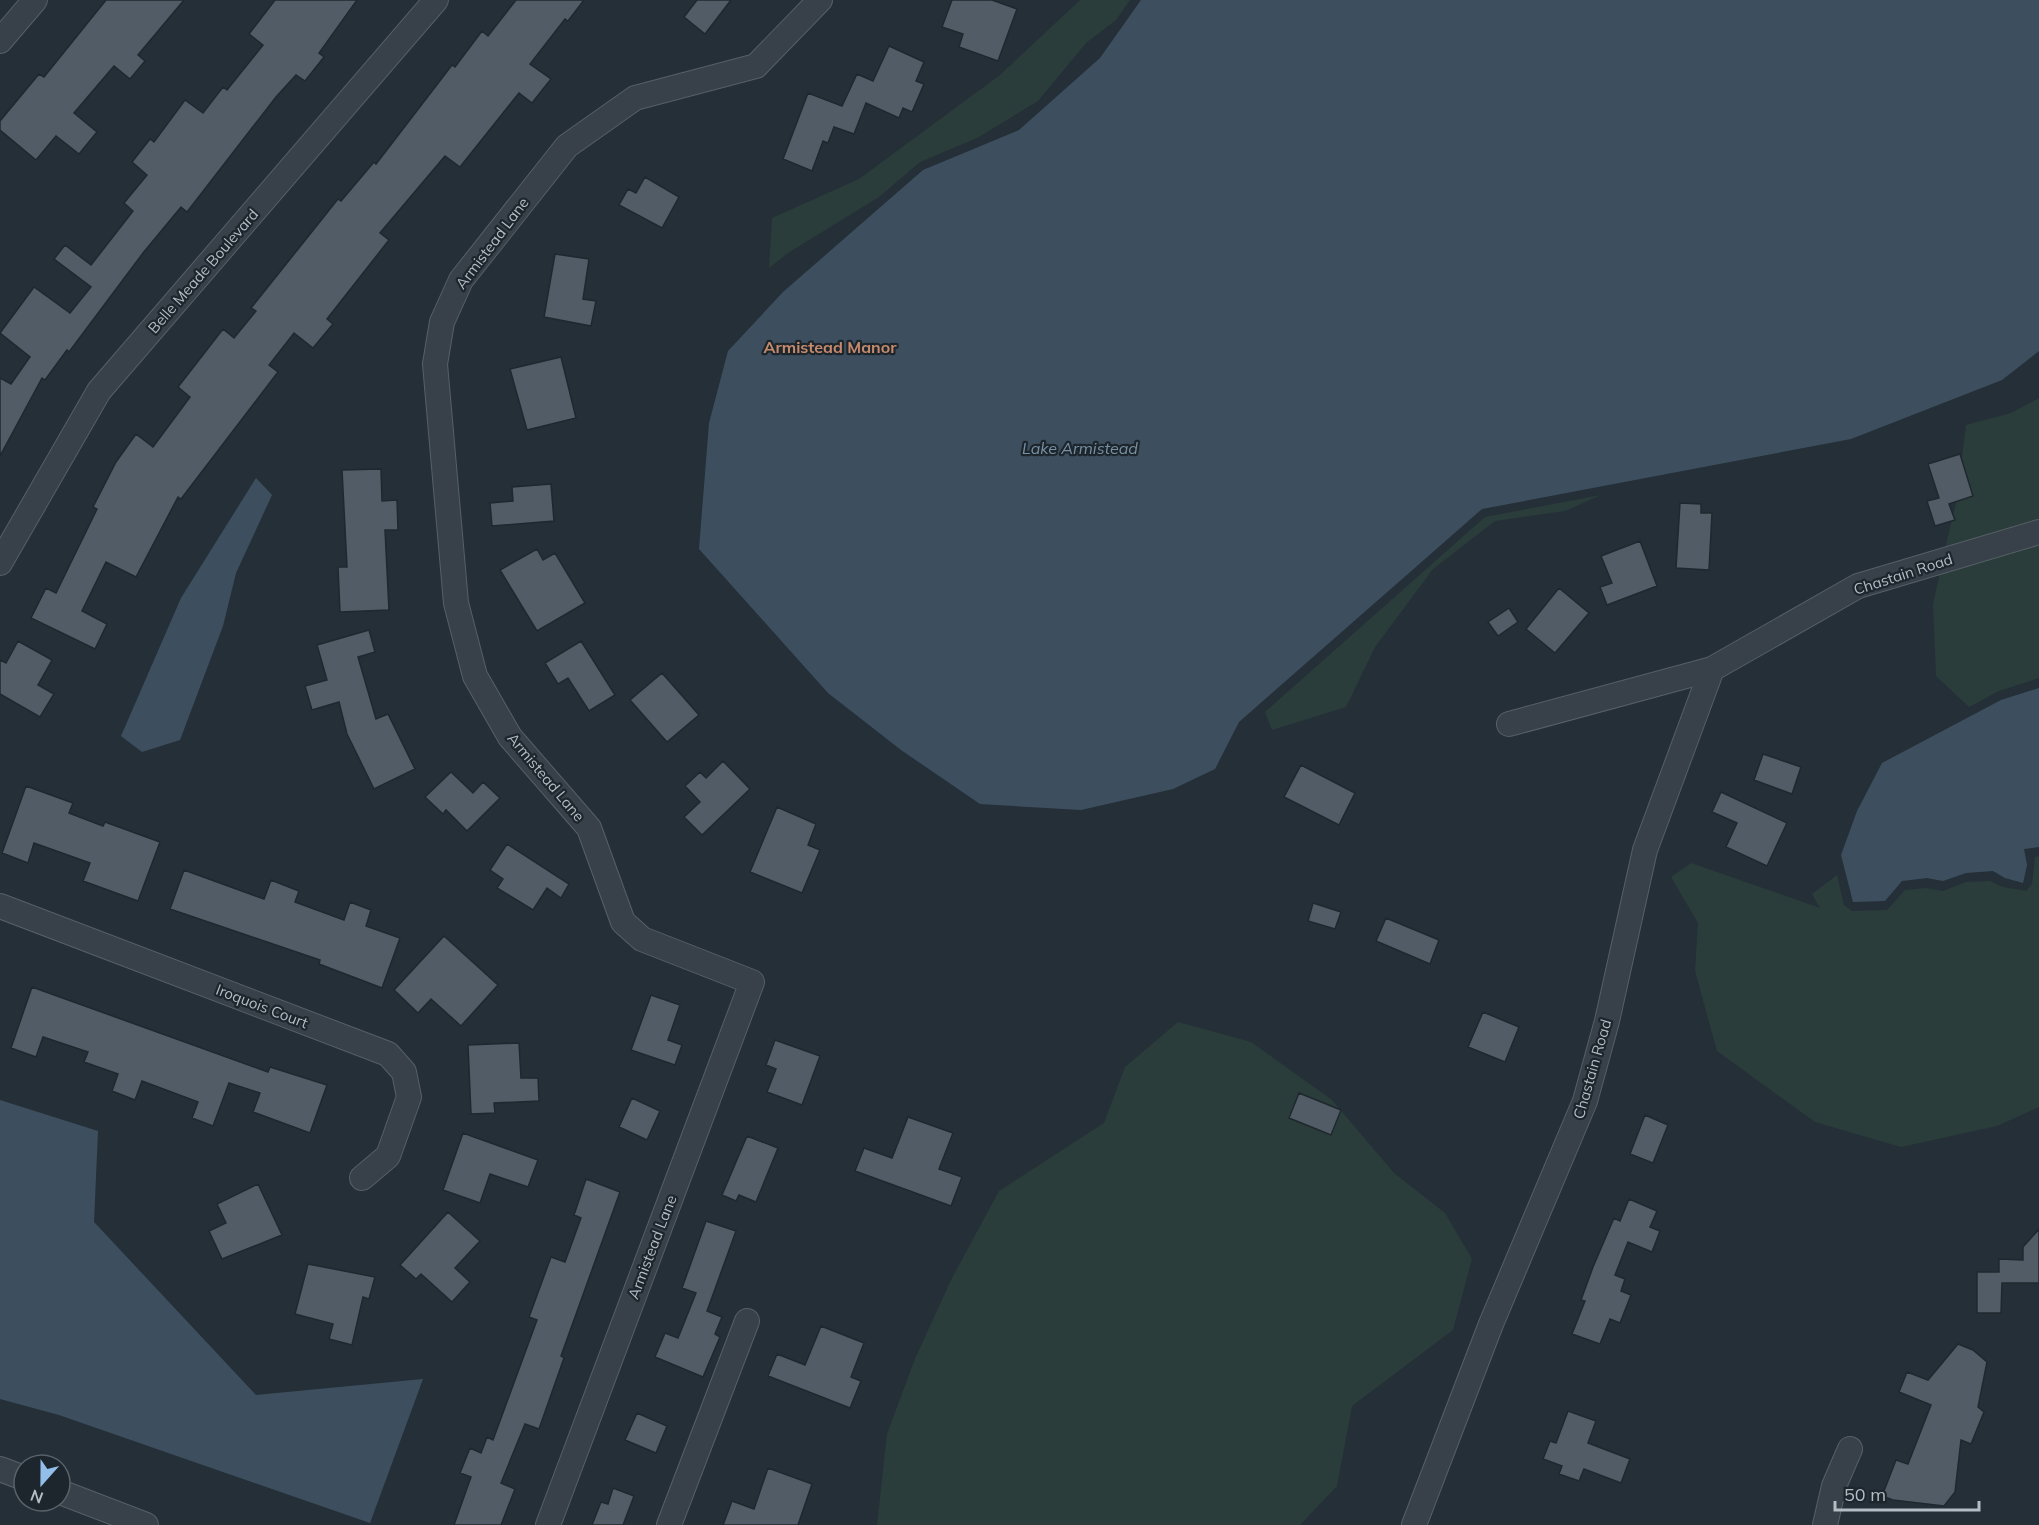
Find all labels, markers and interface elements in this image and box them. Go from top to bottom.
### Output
street label: Armistead Lane [451,193,533,293]
street label: Belle Meade Boulevard [144,205,262,337]
district label: Armistead Manor [763,337,897,357]
water label: Lake Armistead [1022,438,1138,458]
street label: Chastain Road [1851,549,1955,599]
street label: Armistead Lane [503,729,589,825]
street label: Iroquois Court [213,980,311,1032]
street label: Chastain Road [1569,1017,1615,1121]
street label: Armistead Lane [623,1192,681,1302]
north arrow [12,1453,72,1513]
scale bar [1835,1474,1979,1512]
text: 50 m [1844,1483,1886,1506]
text: N [27,1486,46,1509]

